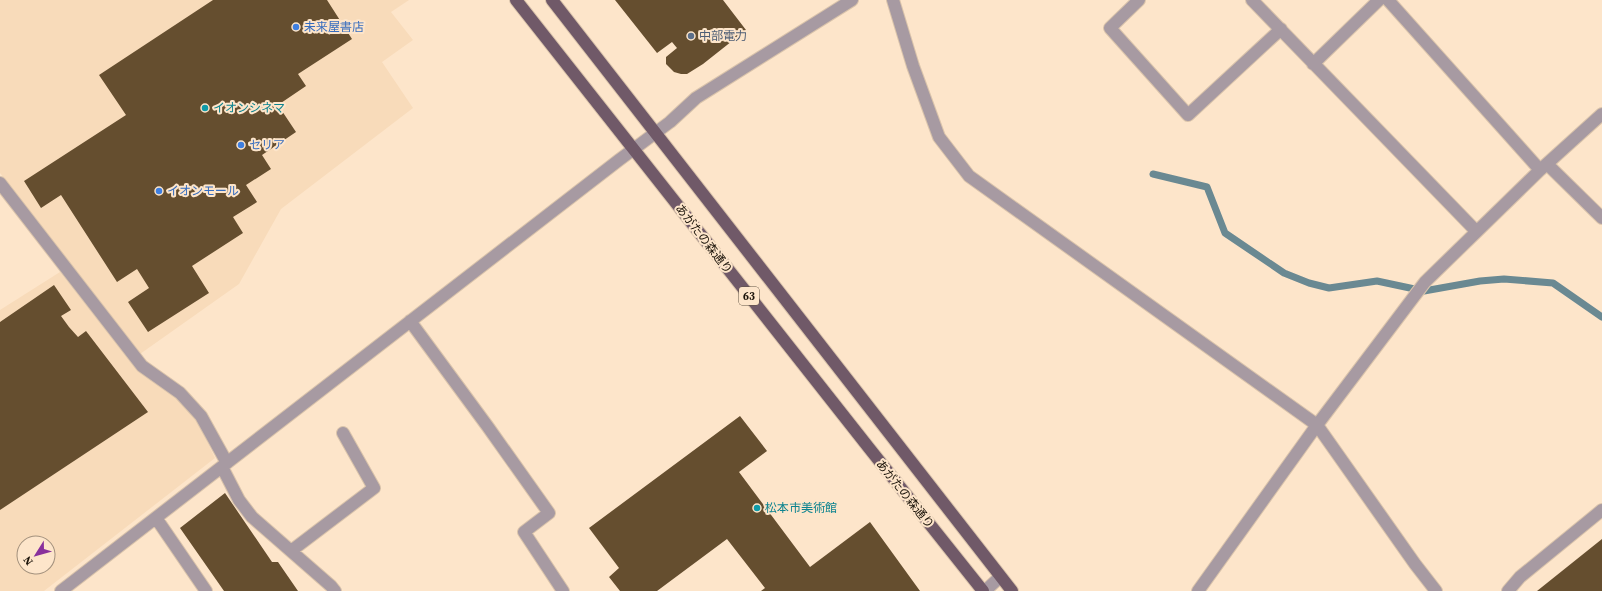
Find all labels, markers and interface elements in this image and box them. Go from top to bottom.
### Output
place label: 未来屋書店 [304,19,364,35]
marker: 未来屋書店 [291,22,301,32]
place label: 中部電力 [699,28,747,44]
marker: 中部電力 [686,31,696,41]
place label: イオンシネマ [213,100,285,116]
marker: イオンシネマ [200,103,210,113]
place label: セリア [249,137,285,153]
marker: セリア [236,140,246,150]
place label: イオンモール [167,183,239,199]
marker: イオンモール [154,186,164,196]
street label: あがたの森通り [672,201,736,277]
road number: 63 [739,287,759,305]
street label: あがたの森通り [872,456,938,532]
place label: 松本市美術館 [765,500,837,516]
marker: 松本市美術館 [752,503,762,513]
north arrow [16,535,56,575]
text: N [20,553,37,568]

